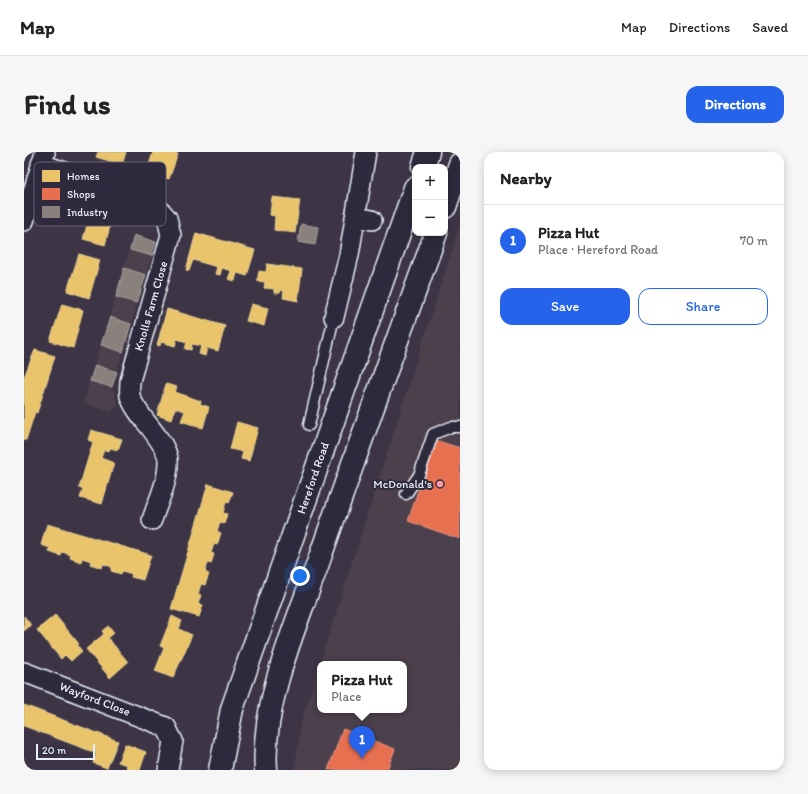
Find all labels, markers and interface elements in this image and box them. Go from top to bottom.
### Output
text: Map [20,16,55,39]
text: Map [621,19,647,36]
text: Directions [669,19,730,36]
text: Saved [752,19,788,36]
button: Directions [686,86,784,123]
text: Find us [24,87,111,121]
legend [34,162,166,226]
map controls [412,164,448,236]
button: + [412,164,448,200]
text: Nearby [500,168,552,188]
text: Homes [67,170,100,183]
text: Shops [67,188,95,201]
button: − [412,200,448,236]
text: Industry [67,206,109,219]
text: Pizza Hut [538,224,599,242]
text: 1 [510,233,516,248]
text: 70 m [740,233,768,248]
text: Place · Hereford Road [538,242,658,257]
street label: Knolls Farm Close [131,259,171,353]
button: Save [500,288,630,325]
button: Share [638,288,768,325]
street label: Hereford Road [294,440,332,516]
place label: McDonald's [373,477,432,491]
marker: McDonald's [435,479,445,489]
your location [290,566,310,586]
popup [317,661,407,713]
text: Pizza Hut [331,671,393,689]
street label: Wayford Close [58,679,133,719]
text: Place [331,689,361,704]
pin: 1 [349,726,375,759]
scale bar [36,742,95,761]
text: 20 m [42,744,66,757]

